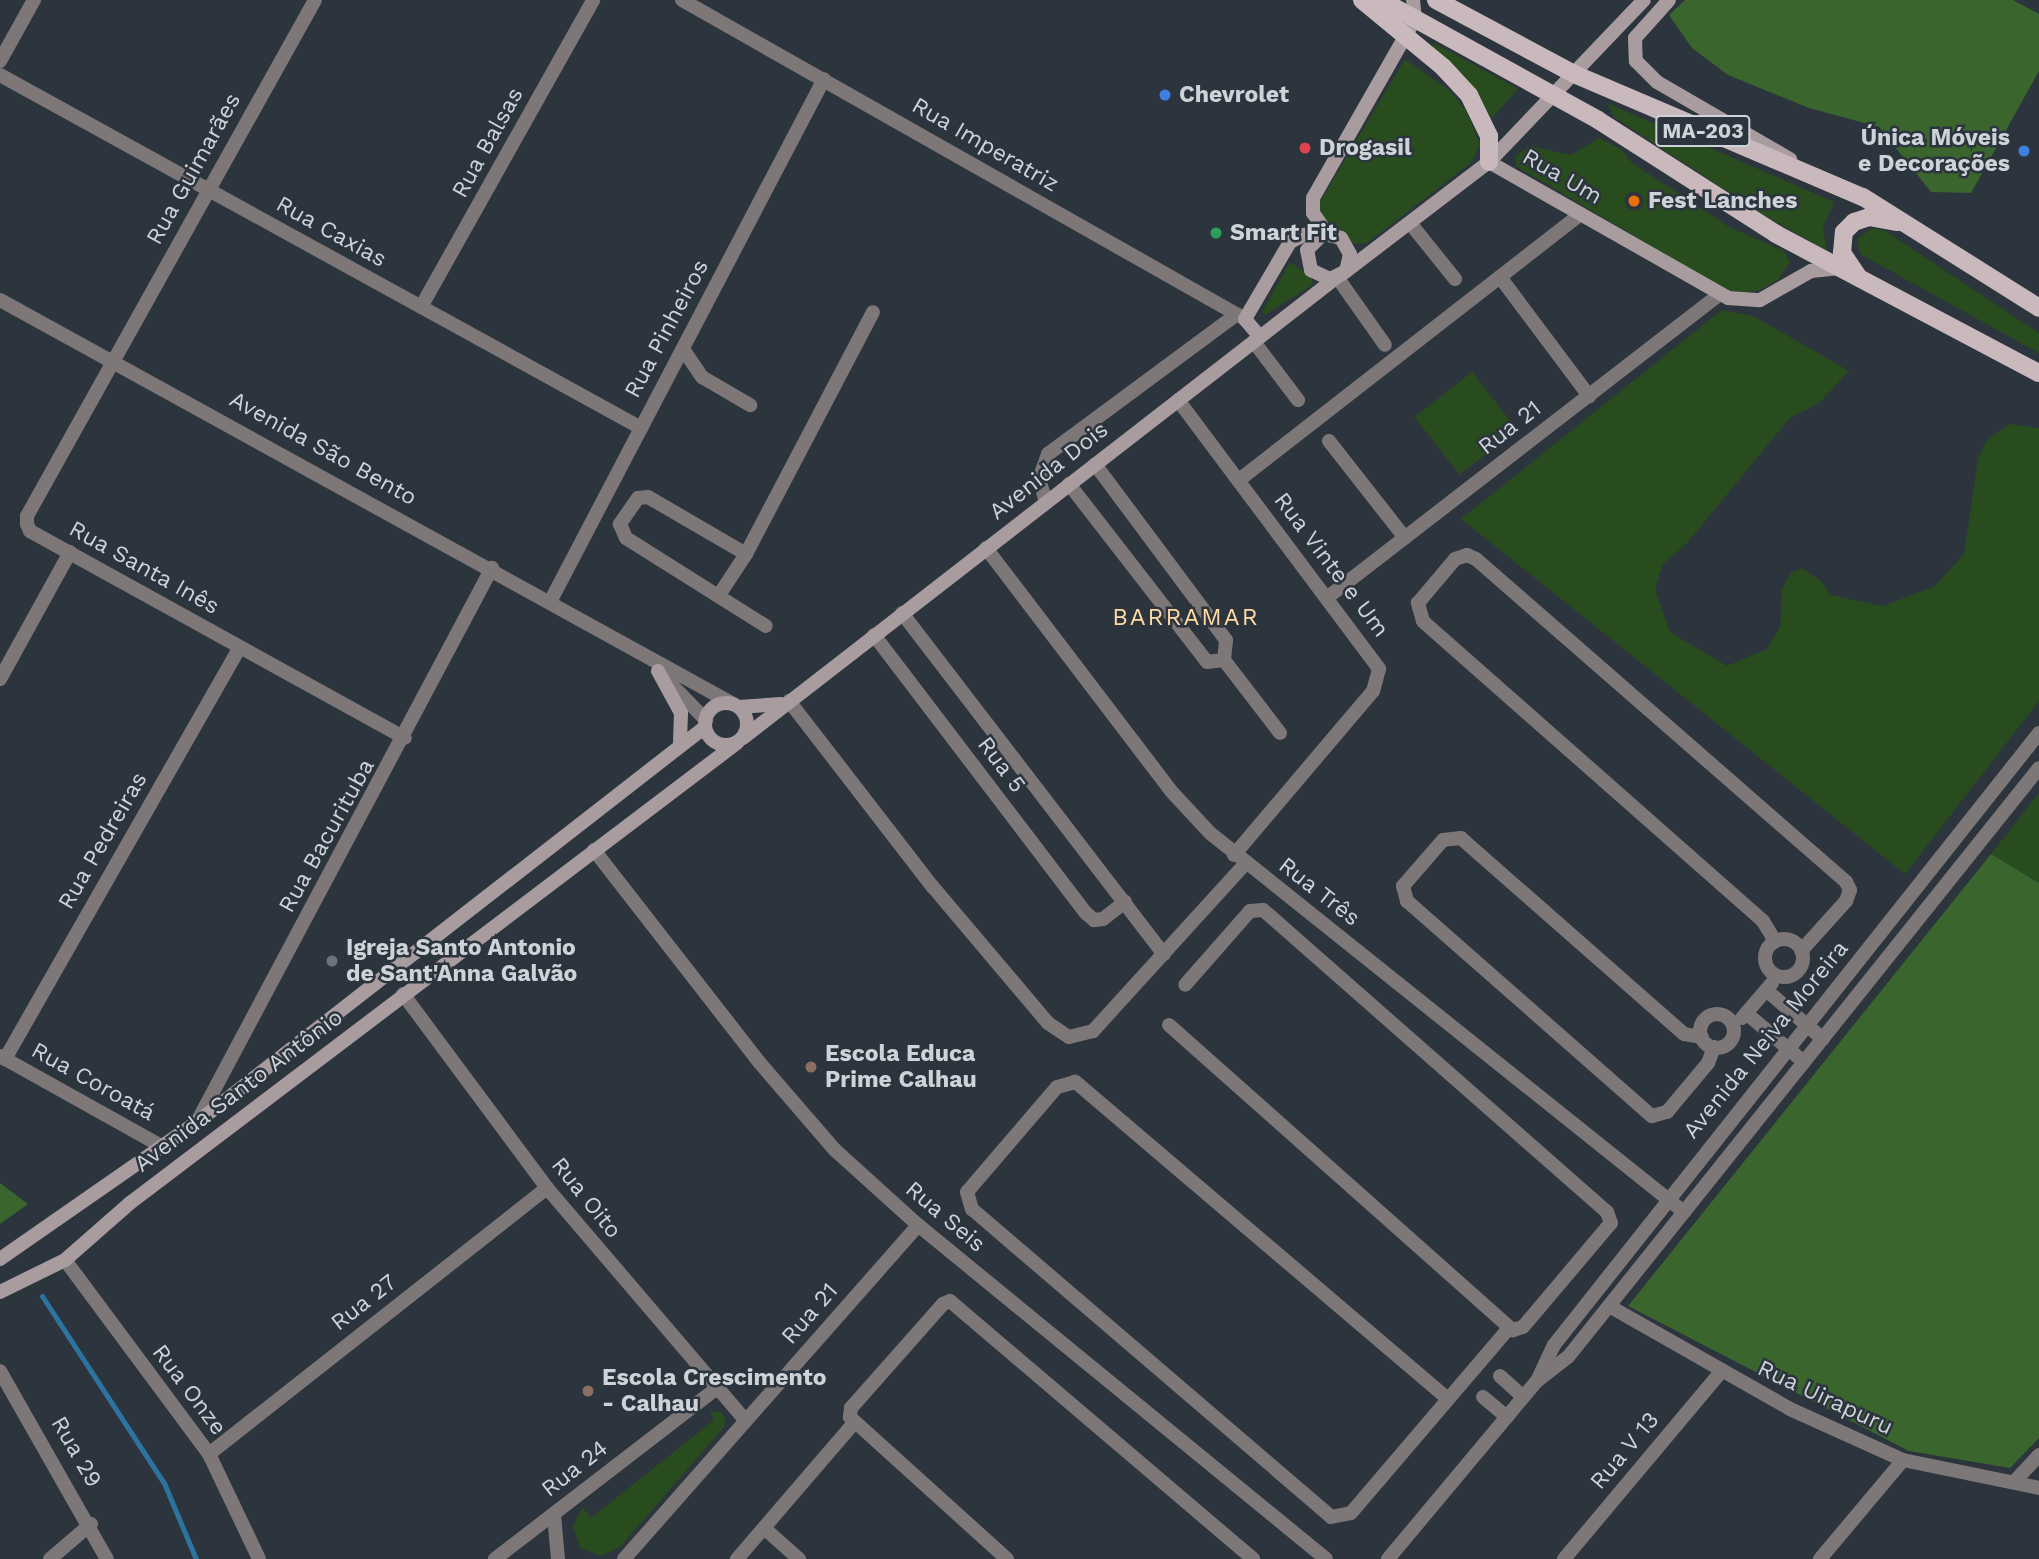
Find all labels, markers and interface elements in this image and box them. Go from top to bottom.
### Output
place label: Chevrolet [1179,81,1289,109]
street label: Rua Balsas [446,83,530,203]
marker: Chevrolet [1157,87,1173,103]
street label: Rua Guimarães [141,88,247,250]
street label: Rua Imperatriz [906,92,1064,198]
road number: MA-203 [1654,114,1752,148]
place label: Única Móveis e Decorações [1858,124,2010,178]
place label: Drogasil [1319,134,1412,162]
marker: Drogasil [1297,140,1313,156]
street label: Rua Um [1517,143,1607,211]
marker: Única Móveis e Decorações [2016,143,2032,159]
place label: Fest Lanches [1648,187,1797,215]
street label: Rua Caxias [271,190,391,274]
marker: Fest Lanches [1626,193,1642,209]
place label: Smart Fit [1230,219,1337,247]
marker: Smart Fit [1208,225,1224,241]
street label: Rua Pinheiros [619,255,715,403]
street label: Avenida São Bento [224,386,422,512]
street label: Rua 21 [1473,395,1547,461]
street label: Avenida Dois [984,416,1114,526]
street label: Rua Vinte e Um [1267,487,1395,643]
street label: Rua Santa Inês [64,515,224,621]
district label: BARRAMAR [1113,604,1259,632]
street label: Rua 5 [971,731,1031,799]
street label: Rua Bacurituba [273,754,381,918]
street label: Rua Pedreiras [52,767,154,915]
street label: Rua Três [1272,851,1366,933]
place label: Igreja Santo Antonio de Sant'Anna Galvão [346,934,578,988]
street label: Avenida Neiva Moreira [1677,935,1855,1145]
marker: Igreja Santo Antonio de Sant'Anna Galvão [324,953,340,969]
street label: Avenida Santo Antônio [129,1003,349,1179]
street label: Rua Coroatá [26,1037,160,1127]
place label: Escola Educa Prime Calhau [825,1040,977,1094]
marker: Escola Educa Prime Calhau [803,1059,819,1075]
street label: Rua Oito [545,1152,627,1244]
street label: Rua Seis [899,1175,991,1259]
street label: Rua 27 [326,1269,402,1337]
street label: Rua 21 [776,1278,844,1350]
street label: Rua Onze [146,1339,232,1441]
street label: Rua Uirapuru [1753,1355,1897,1441]
place label: Escola Crescimento - Calhau [602,1364,827,1418]
marker: Escola Crescimento - Calhau [580,1383,596,1399]
street label: Rua V 13 [1584,1406,1666,1496]
street label: Rua 29 [45,1411,107,1493]
street label: Rua 24 [536,1434,614,1504]

